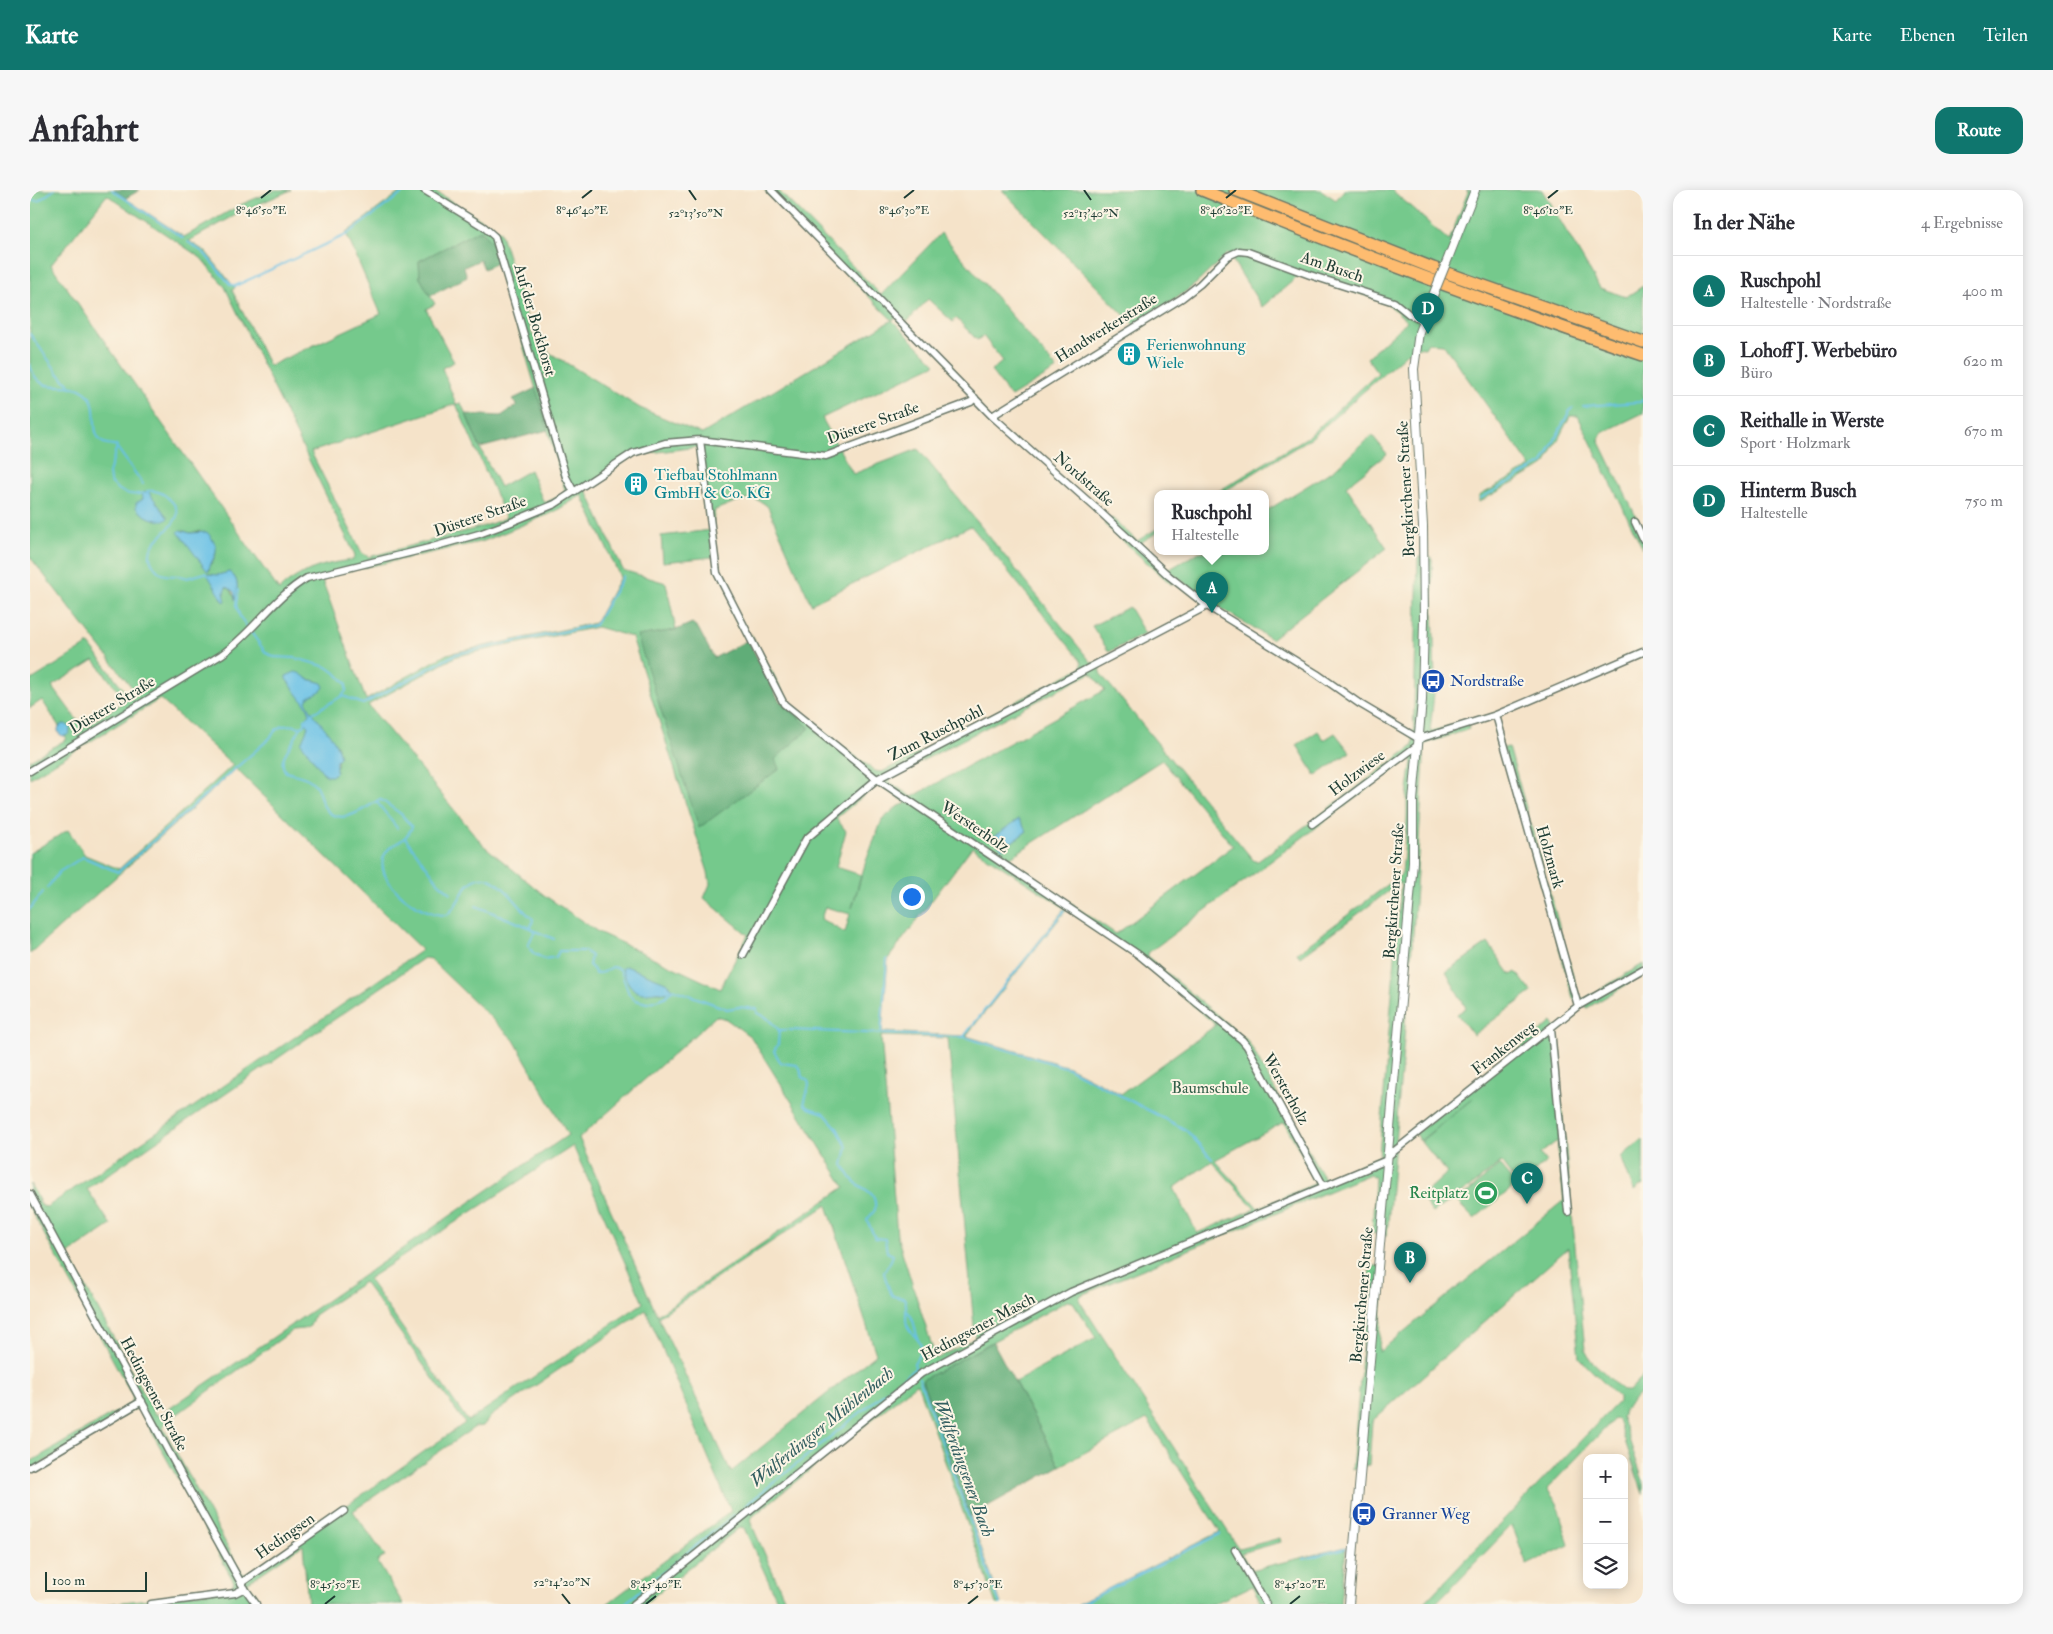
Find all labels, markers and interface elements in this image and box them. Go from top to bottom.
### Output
text: Karte [25,20,78,51]
text: Karte [1832,24,1872,47]
text: Ebenen [1900,24,1955,47]
text: Teilen [1983,24,2028,47]
button: Route [1935,107,2023,154]
text: Anfahrt [30,108,139,152]
text: 8°46'50"E [236,203,287,218]
text: 8°46'40"E [556,203,608,218]
text: 8°46'30"E [879,203,929,218]
text: 8°46'20"E [1200,203,1252,218]
text: 8°46'10"E [1523,203,1573,218]
text: 52°13'50"N [669,206,724,221]
text: 52°13'40"N [1063,206,1119,221]
text: In der Nähe [1693,209,1795,236]
text: 4 Ergebnisse [1921,213,2003,233]
street label: Am Busch [1297,247,1367,287]
street label: Auf der Bockhorst [509,261,561,378]
text: Ruschpohl [1740,269,1821,293]
text: A [1704,281,1714,301]
text: 400 m [1962,281,2003,301]
street label: Handwerkerstraße [1051,288,1161,367]
pin: D [1412,293,1444,334]
text: Haltestelle · Nordstraße [1740,293,1892,313]
place label: Ferienwohnung Wiele [1145,335,1247,373]
text: Lohoff J. Werbebüro [1740,339,1897,363]
building icon: Ferienwohnung Wiele [1116,341,1142,367]
text: B [1704,351,1714,371]
text: 620 m [1963,351,2003,371]
text: Büro [1740,363,1772,383]
street label: Düstere Straße [824,397,922,449]
text: Reithalle in Werste [1740,409,1884,433]
street label: Bergkirchener Straße [1392,420,1420,558]
text: C [1703,421,1715,441]
text: 670 m [1964,421,2003,441]
text: Sport · Holzmark [1740,433,1851,453]
street label: Nordstraße [1050,447,1119,511]
place label: Tiefbau Stohlmann GmbH & Co. KG [654,465,777,503]
building icon: Tiefbau Stohlmann GmbH & Co. KG [623,471,649,497]
text: Hinterm Busch [1740,479,1857,503]
popup [1154,490,1269,555]
street label: Düstere Straße [431,491,529,541]
text: D [1702,491,1716,511]
text: 750 m [1965,491,2003,511]
text: Ruschpohl [1171,501,1252,525]
text: Haltestelle [1740,503,1808,523]
text: Haltestelle [1171,525,1239,545]
pin: A [1196,572,1228,613]
bus stop icon: Nordstraße [1420,668,1446,694]
street label: Düstere Straße [65,671,159,738]
place label: Nordstraße [1450,671,1524,691]
street label: Zum Ruschpohl [885,700,987,766]
street label: Holzwiese [1325,745,1389,801]
street label: Wersterholz [936,796,1013,857]
street label: Bergkirchener Straße [1379,822,1409,960]
street label: Holzmark [1531,823,1569,891]
your location [899,884,925,910]
street label: Frankenweg [1468,1016,1541,1080]
street label: Wersterholz [1258,1049,1314,1128]
park label: Baumschule [1172,1078,1249,1098]
pin: C [1511,1163,1543,1204]
sports icon: Reitplatz [1473,1180,1499,1206]
place label: Reitplatz [1409,1183,1468,1204]
street label: Bergkirchener Straße [1346,1226,1378,1364]
pin: B [1394,1242,1426,1283]
street label: Hedingsener Masch [917,1288,1039,1366]
street label: Hedingsener Straße [116,1334,193,1455]
water label: Wulferdingser Mühlenbach [745,1362,899,1492]
water label: Wulferdingsener Bach [928,1396,1000,1540]
map controls [1583,1454,1628,1589]
button: + [1583,1454,1628,1499]
button: − [1583,1499,1628,1544]
bus stop icon: Granner Weg [1351,1501,1377,1527]
place label: Granner Weg [1382,1504,1471,1524]
street label: Hedingsen [251,1508,319,1564]
button: layers [1583,1544,1628,1589]
scale bar [45,1569,148,1592]
text: 100 m [52,1572,85,1589]
text: 52°14'20"N [533,1575,591,1590]
text: 8°45'50"E [310,1577,360,1592]
text: 8°45'40"E [630,1577,682,1592]
text: 8°45'30"E [953,1577,1003,1592]
text: 8°45'20"E [1275,1577,1326,1592]

